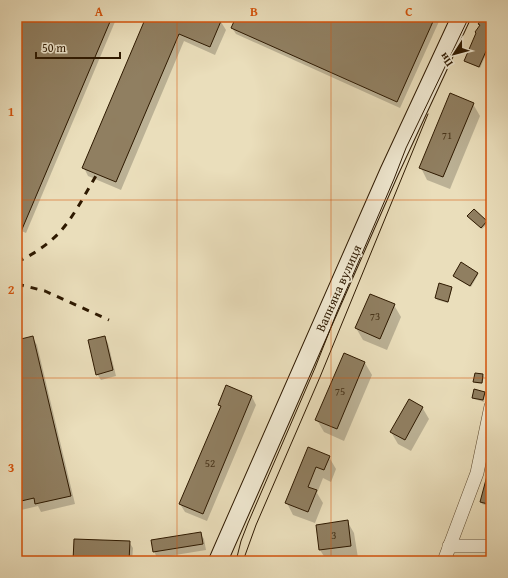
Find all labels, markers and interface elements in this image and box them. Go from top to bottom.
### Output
text: A [95,2,104,21]
text: B [250,2,258,21]
text: C [405,2,413,21]
scale bar [36,34,120,60]
north arrow [434,34,474,74]
text: 50 m [42,39,66,56]
text: Пн [435,49,457,70]
text: 1 [8,102,14,121]
house number: 71 [442,127,452,143]
street label: Вапняна вулиця [311,241,366,335]
text: 2 [8,280,15,299]
house number: 73 [370,308,380,324]
house number: 75 [335,383,345,399]
house number: 52 [205,455,215,471]
text: 3 [8,458,14,477]
house number: 3 [331,527,337,543]

